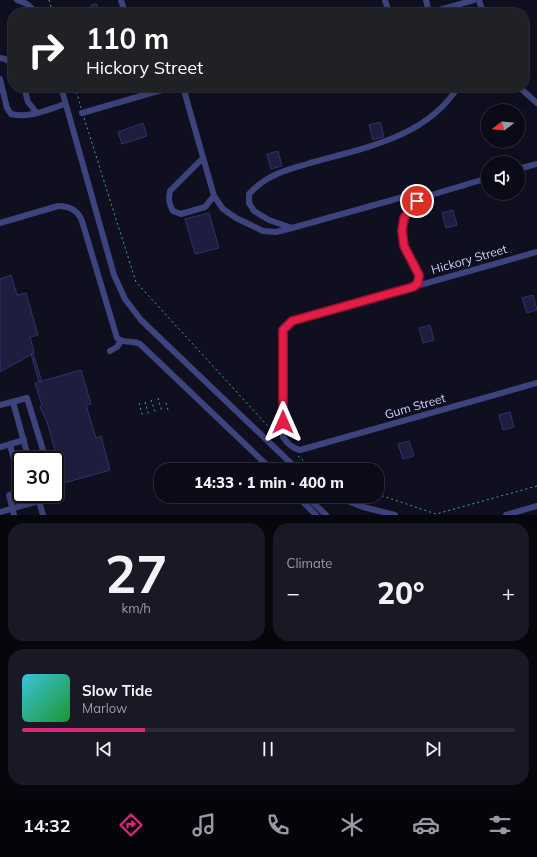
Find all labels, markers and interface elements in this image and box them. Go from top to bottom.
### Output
text: 110 m [86,21,169,56]
icon: right [20,24,72,76]
text: Hickory Street [86,56,203,79]
north arrow [481,104,525,148]
map controls [481,104,525,200]
button: sound [481,156,525,200]
pin [400,184,434,218]
icon: arrive [406,190,428,212]
street label: Hickory Street [429,241,509,277]
street label: Gum Street [383,390,447,422]
position arrow [262,401,304,443]
speed limit sign: 30 [12,451,64,503]
text: 14:33 · 1 min · 400 m [194,473,344,492]
text: 27 [105,541,167,606]
text: Climate [287,555,332,571]
text: 20° [377,574,425,612]
text: − [287,579,300,607]
text: + [502,579,515,607]
text: km/h [122,600,151,616]
text: Slow Tide [82,681,152,700]
text: Marlow [82,700,127,716]
icon: previous [93,738,115,760]
icon: pause [257,738,279,760]
icon: next [422,738,444,760]
icon: directions [117,811,145,839]
icon: music [190,811,218,839]
icon: phone [264,811,292,839]
icon: climate [338,811,366,839]
icon: car [412,811,440,839]
icon: filters [486,811,514,839]
text: 14:32 [23,814,71,837]

